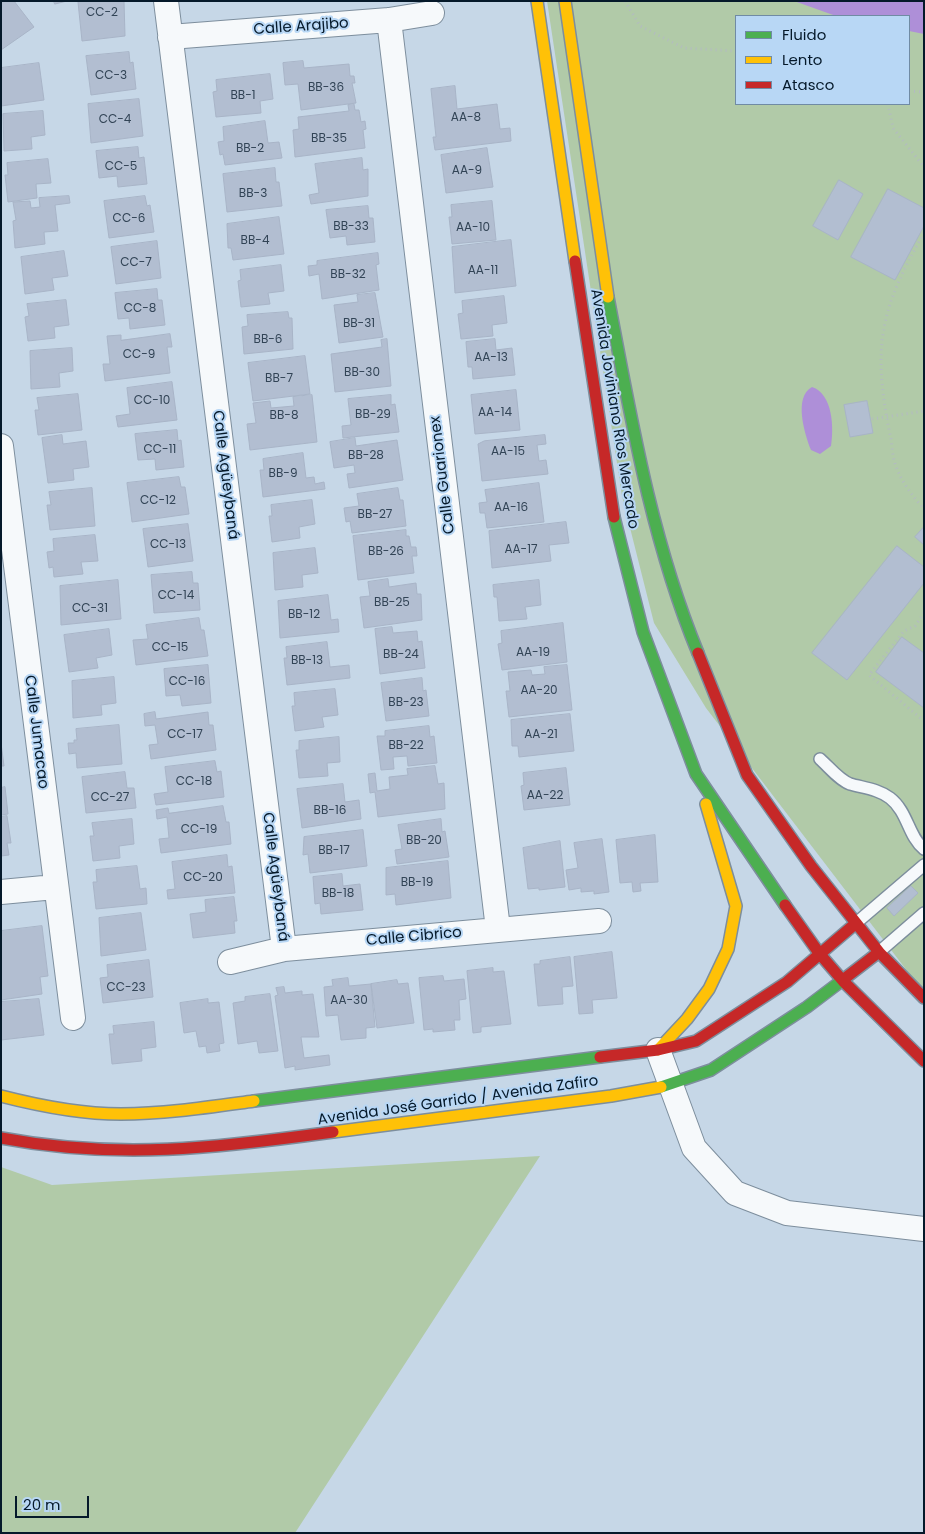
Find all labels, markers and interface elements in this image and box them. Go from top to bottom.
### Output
house number: CC-2 [86,6,118,20]
street label: Calle Arajibo [253,15,349,39]
legend [735,15,910,105]
text: Fluido [782,24,826,45]
text: Lento [782,49,822,70]
house number: CC-3 [95,69,127,83]
text: Atasco [782,74,834,95]
house number: BB-36 [308,81,344,95]
house number: BB-1 [230,89,256,103]
house number: AA-8 [451,111,481,125]
house number: CC-4 [99,113,131,127]
house number: BB-35 [311,132,347,146]
house number: BB-2 [236,142,264,156]
house number: CC-5 [105,160,137,174]
house number: AA-9 [452,164,482,178]
house number: BB-3 [239,187,267,201]
house number: CC-6 [113,212,145,226]
house number: BB-33 [333,220,369,234]
house number: AA-10 [456,221,490,235]
house number: BB-4 [241,234,269,248]
house number: CC-7 [120,256,152,270]
house number: AA-11 [468,264,498,278]
house number: BB-32 [330,268,366,282]
street label: Avenida Joviniano Ríos Mercado [586,288,642,530]
house number: CC-8 [124,302,156,316]
house number: BB-31 [343,317,375,331]
house number: BB-6 [254,333,282,347]
house number: CC-9 [123,348,155,362]
house number: AA-13 [474,351,508,365]
house number: BB-30 [344,366,380,380]
house number: BB-7 [265,372,293,386]
house number: CC-10 [134,394,170,408]
house number: AA-14 [478,406,512,420]
house number: BB-29 [355,408,391,422]
street label: Calle Agüeybaná [208,409,242,541]
house number: BB-8 [270,409,298,423]
street label: Calle Guarionex [427,415,459,535]
house number: CC-11 [144,443,176,457]
house number: AA-15 [491,445,525,459]
house number: BB-28 [348,449,384,463]
house number: BB-9 [269,467,297,481]
house number: CC-12 [140,494,176,508]
house number: AA-16 [494,501,528,515]
house number: BB-27 [358,508,392,522]
house number: CC-13 [150,538,186,552]
house number: AA-17 [504,543,538,557]
house number: BB-26 [368,545,404,559]
house number: CC-14 [158,589,194,603]
house number: BB-25 [374,596,410,610]
house number: CC-31 [72,602,108,616]
house number: BB-12 [288,608,320,622]
house number: CC-15 [152,641,188,655]
house number: AA-19 [516,646,550,660]
house number: BB-24 [383,648,419,662]
house number: BB-13 [291,654,323,668]
street label: Calle Jumacao [20,674,52,790]
house number: CC-16 [169,675,205,689]
house number: AA-20 [520,684,558,698]
house number: BB-23 [388,696,424,710]
house number: CC-17 [167,728,203,742]
house number: AA-21 [524,728,558,742]
house number: BB-22 [388,739,424,753]
house number: CC-18 [176,775,212,789]
house number: AA-22 [527,789,563,803]
house number: CC-27 [91,791,129,805]
house number: BB-16 [314,804,346,818]
street label: Calle Agüeybaná [258,811,292,943]
house number: CC-19 [181,823,217,837]
house number: BB-20 [406,834,442,848]
house number: BB-17 [318,844,350,858]
house number: CC-20 [183,871,223,885]
house number: BB-19 [401,876,433,890]
house number: BB-18 [322,887,354,901]
street label: Calle Cibrico [365,924,463,950]
house number: CC-23 [106,981,146,995]
house number: AA-30 [330,994,368,1008]
street label: Avenida José Garrido / Avenida Zafiro [317,1072,599,1130]
scale bar [18,1486,91,1518]
text: 20 m [23,1494,61,1515]

